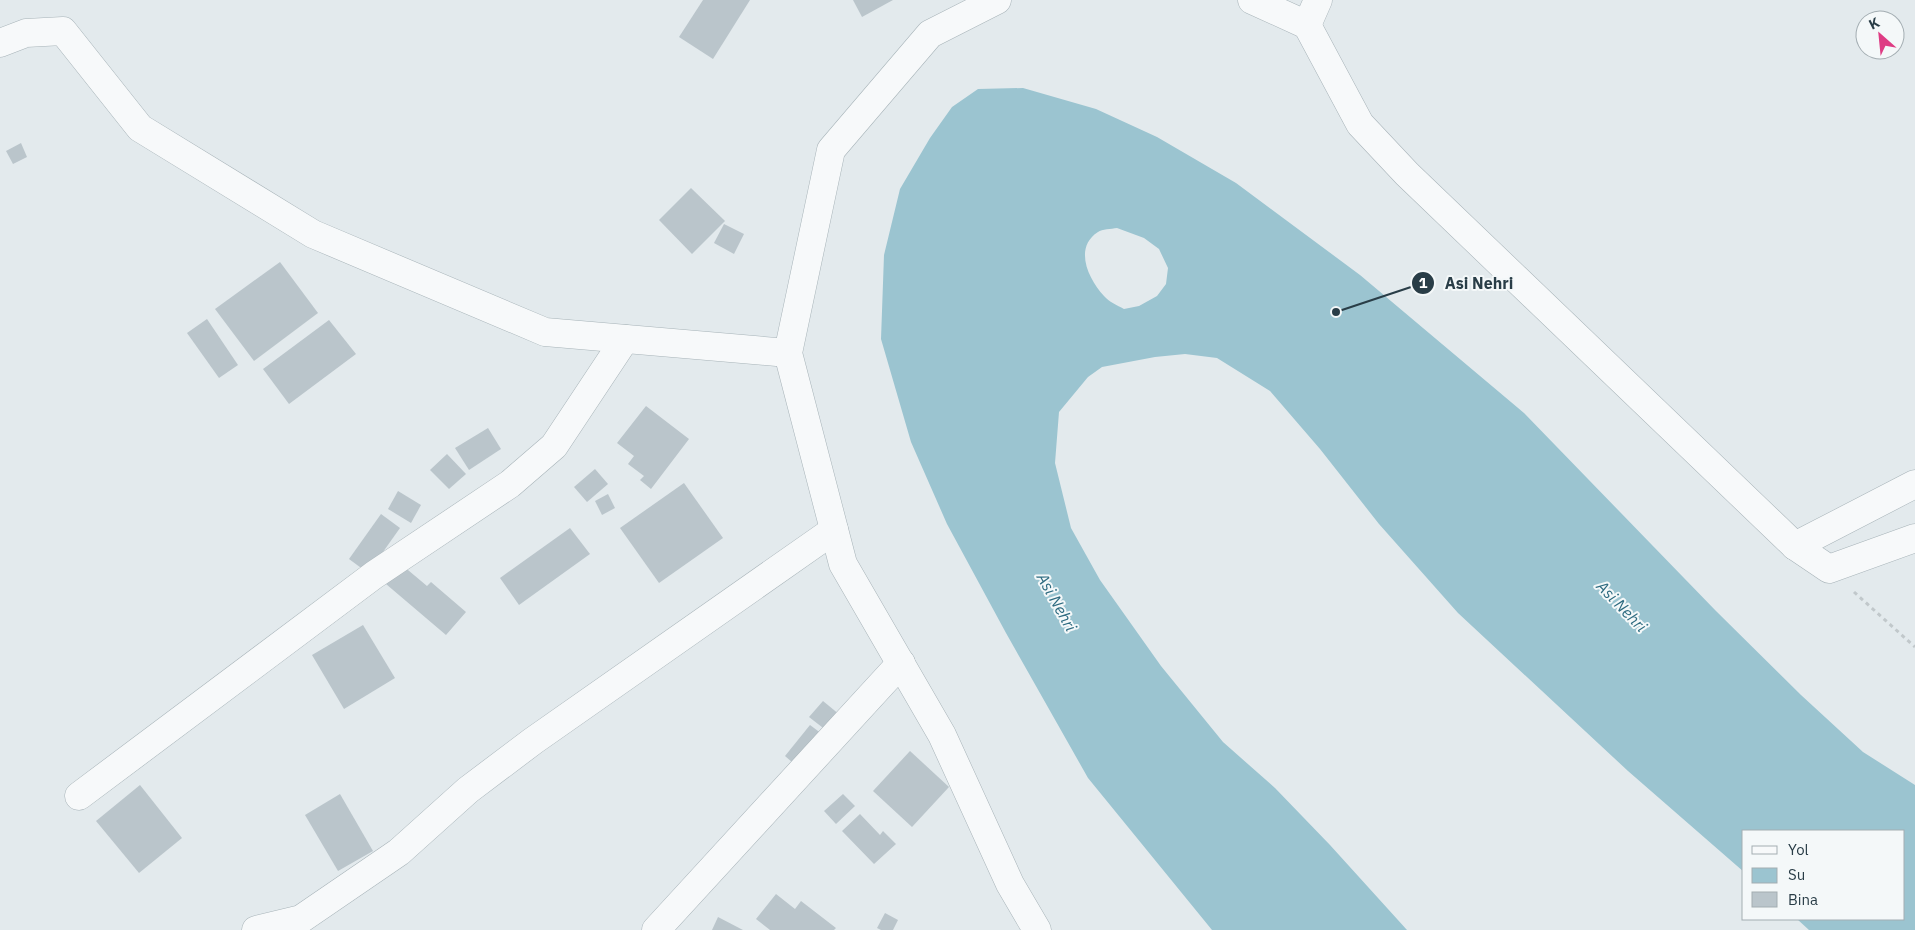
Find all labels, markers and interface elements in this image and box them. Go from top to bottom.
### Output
north arrow [1855,10,1905,60]
text: K [1866,13,1883,34]
callout: Asi Nehri [1410,268,1524,299]
text: 1 [1418,273,1428,292]
text: Asi Nehri [1445,273,1513,293]
water label: Asi Nehri [1032,568,1082,635]
water label: Asi Nehri [1592,575,1652,636]
legend [1742,830,1905,920]
text: Yol [1788,840,1809,859]
text: Su [1788,865,1805,884]
text: Bina [1788,890,1818,909]

